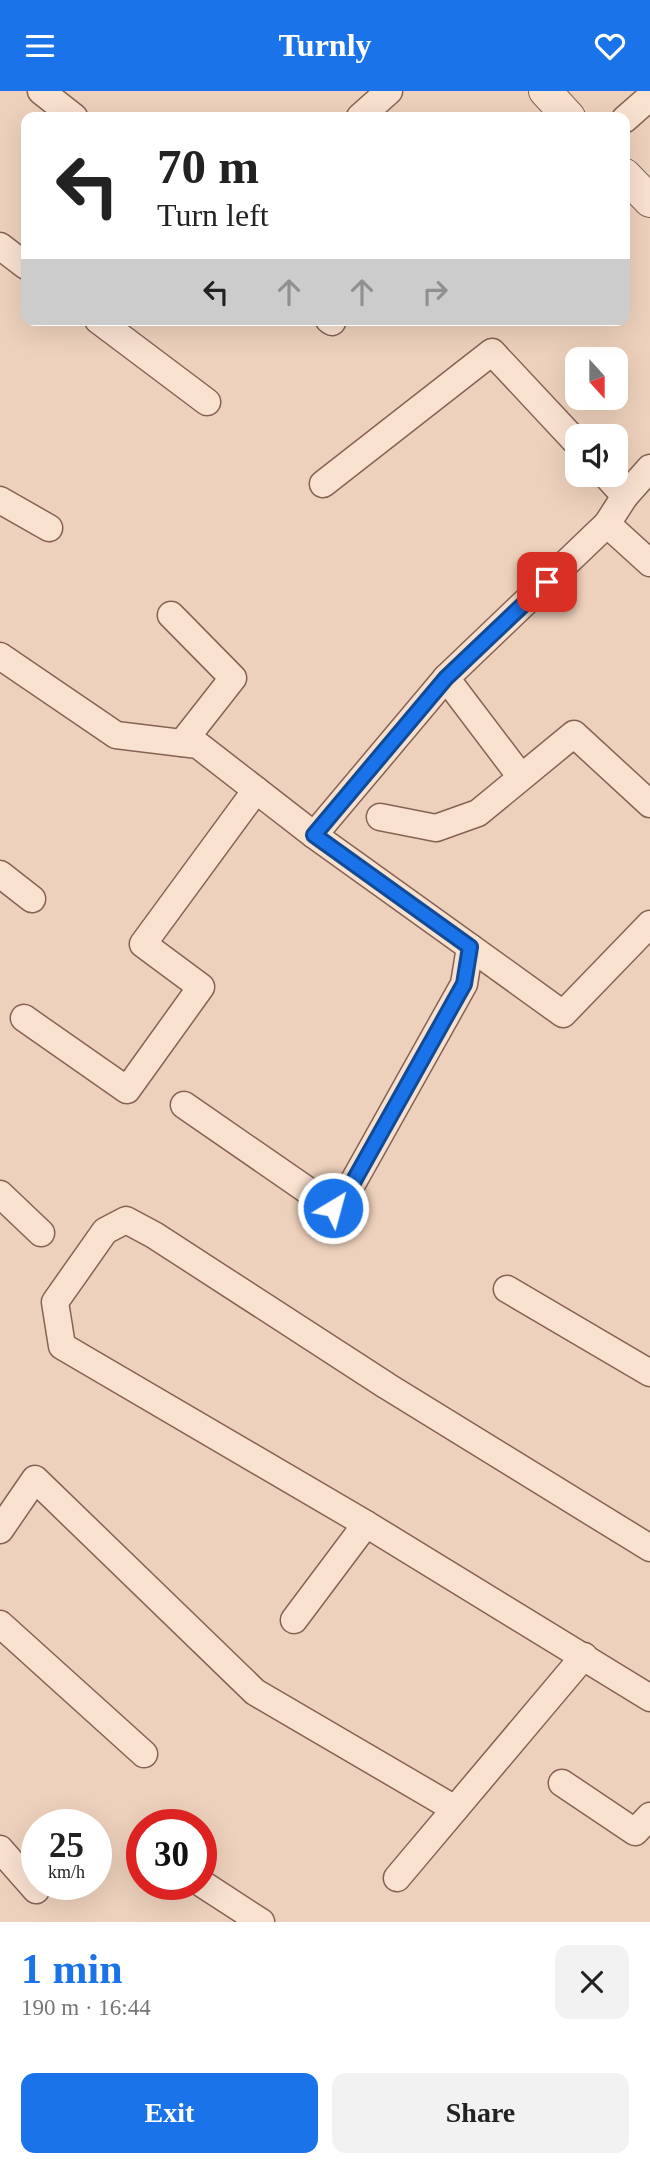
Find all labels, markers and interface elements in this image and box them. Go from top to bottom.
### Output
icon: menu [21,27,59,65]
text: Turnly [278,27,372,63]
icon: heart [591,27,629,65]
text: 70 m [157,139,259,194]
icon: left [42,140,133,231]
text: Turn left [157,197,269,233]
icon: left [197,273,235,311]
icon: ahead [270,273,308,311]
icon: ahead [343,273,381,311]
icon: right [416,273,454,311]
north arrow [565,347,628,409]
map controls [565,347,628,487]
button: sound [565,424,628,487]
pin [517,552,577,612]
icon: arrive [528,563,566,601]
position arrow [296,1171,370,1245]
speed limit sign: 30 [126,1809,217,1900]
text: 25 [49,1826,84,1865]
text: km/h [48,1862,85,1882]
button: close [555,1945,629,2019]
text: 1 min [21,1946,123,1992]
text: 190 m · 16:44 [21,1995,151,2020]
button: Exit [21,2073,318,2153]
button: Share [332,2073,629,2153]

